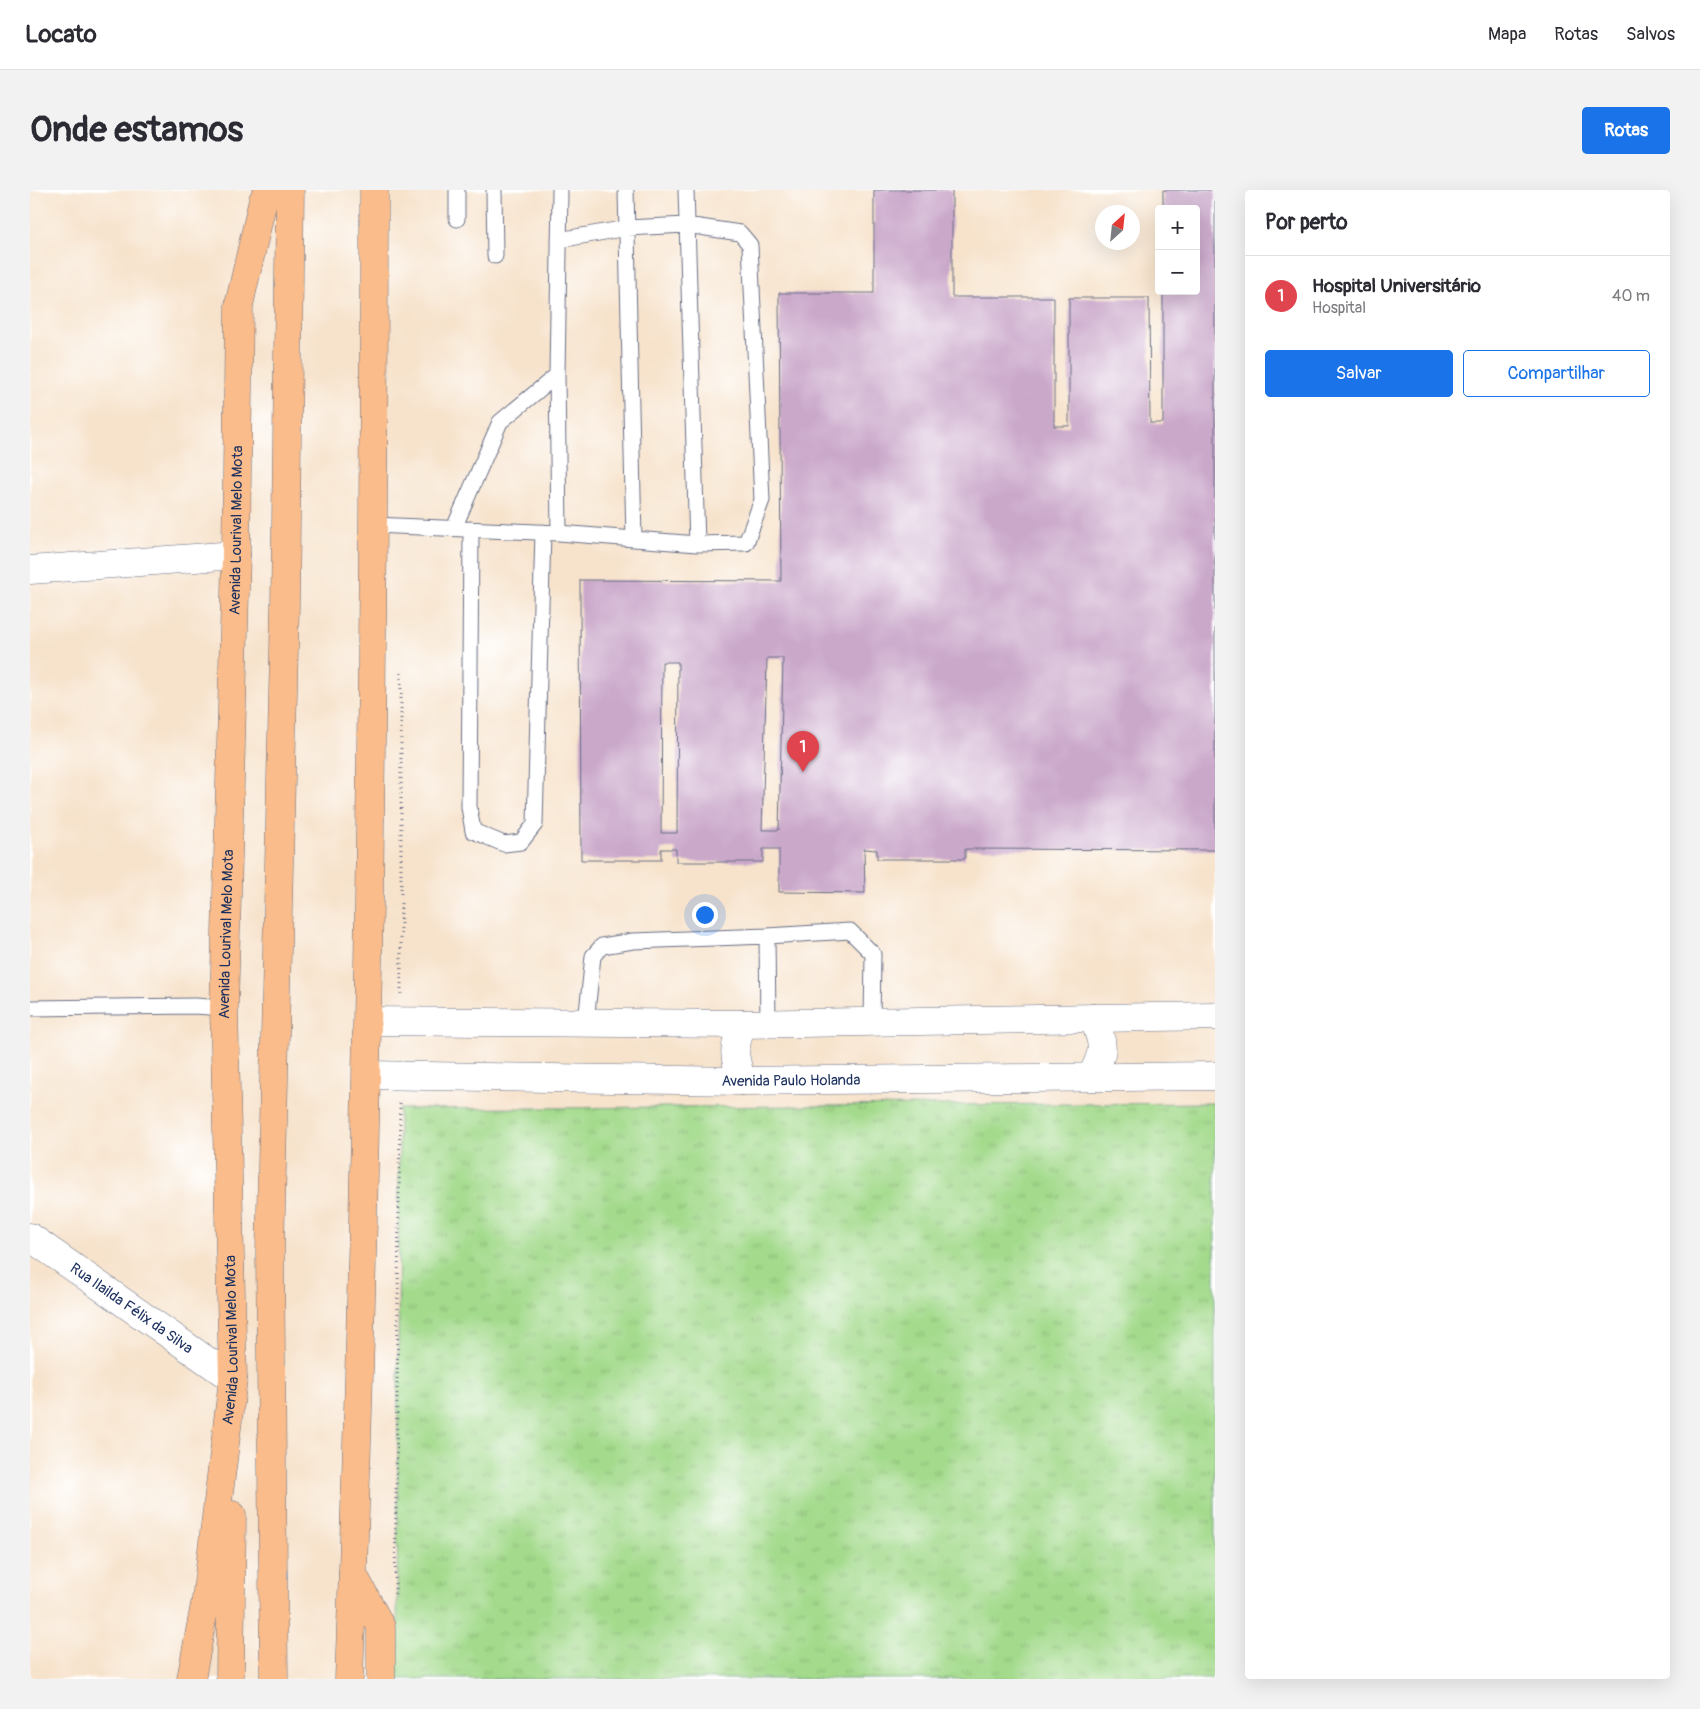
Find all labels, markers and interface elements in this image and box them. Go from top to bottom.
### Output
text: Locato [25,20,97,49]
text: Mapa [1488,23,1526,46]
text: Rotas [1554,23,1598,46]
text: Salvos [1626,23,1675,46]
button: Rotas [1582,107,1670,154]
text: Onde estamos [30,108,243,152]
north arrow [1095,205,1140,250]
map controls [1155,205,1200,295]
button: + [1155,205,1200,250]
text: Por perto [1265,209,1347,236]
button: − [1155,250,1200,295]
text: Hospital Universitário [1312,274,1481,298]
text: 1 [1278,286,1284,306]
text: 40 m [1612,286,1650,306]
text: Hospital [1312,298,1366,318]
button: Salvar [1265,350,1453,397]
button: Compartilhar [1463,350,1650,397]
street label: Avenida Lourival Melo Mota [225,445,247,615]
pin: 1 [787,731,819,772]
street label: Avenida Lourival Melo Mota [215,849,238,1019]
your location [692,902,718,928]
street label: Avenida Paulo Holanda [721,1071,860,1091]
street label: Avenida Lourival Melo Mota [218,1255,243,1426]
street label: Rua Ilailda Félix da Silva [66,1259,196,1358]

